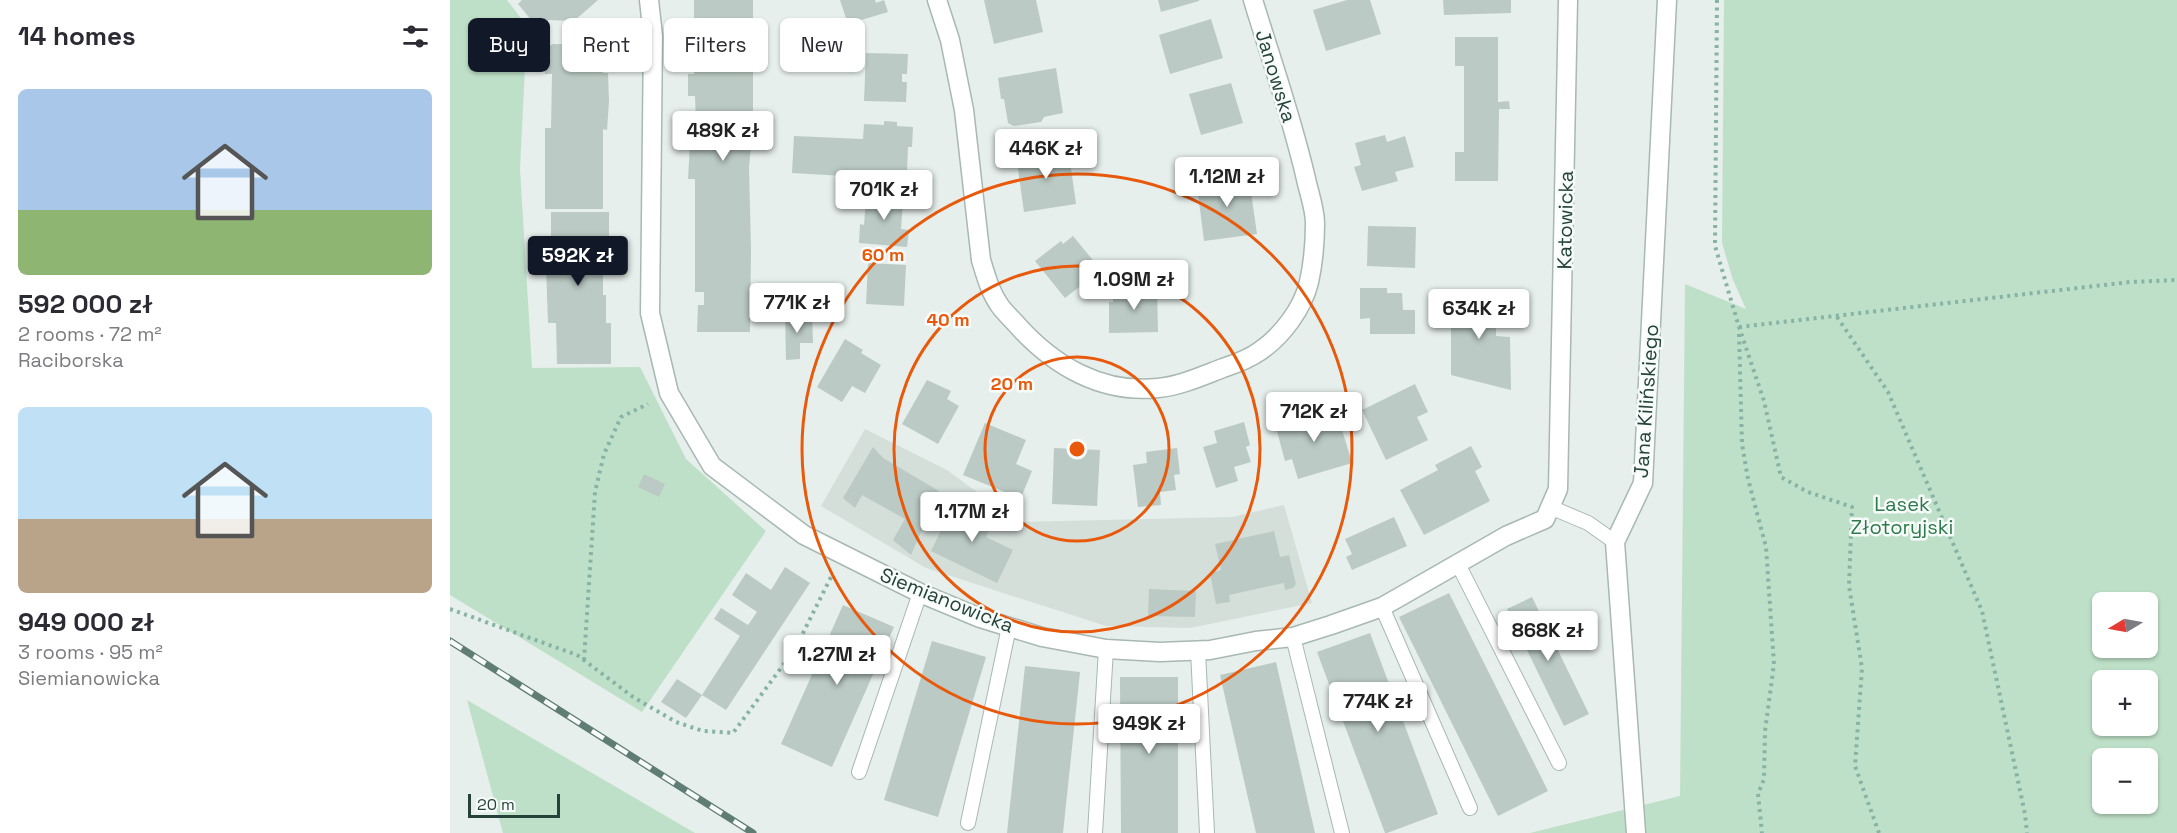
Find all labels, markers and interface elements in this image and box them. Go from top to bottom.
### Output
chip: Buy [468,18,550,72]
chip: Rent [562,18,652,72]
chip: Filters [664,18,768,72]
chip: New [780,18,865,72]
text: 14 homes [18,19,136,53]
icon: filters [399,20,432,53]
street label: Janowska [1250,26,1302,126]
pin: 489K zł [668,111,778,162]
text: 489K zł [686,117,760,143]
icon: home [171,128,279,236]
pin: 446K zł [991,129,1101,180]
text: 446K zł [1009,135,1083,161]
pin: 1.12M zł [1165,157,1289,208]
text: 1.12M zł [1189,163,1265,189]
pin: 701K zł [829,170,939,221]
street label: Katowicka [1551,170,1579,270]
text: 701K zł [849,176,919,202]
pin: 592K zł [523,236,633,287]
text: 592K zł [542,242,614,268]
text: 60 m [862,243,904,266]
pin: 1.09M zł [1072,260,1196,311]
text: 1.09M zł [1093,266,1175,292]
pin: 771K zł [742,283,852,334]
text: 592 000 zł [18,287,153,321]
text: 771K zł [763,289,831,315]
pin: 634K zł [1424,289,1534,340]
text: 634K zł [1442,295,1516,321]
text: 40 m [926,308,970,331]
text: 2 rooms · 72 m² [18,321,162,347]
street label: Jana Kilińskiego [1628,323,1664,479]
text: Raciborska [18,347,124,373]
text: 20 m [991,372,1033,395]
pin: 712K zł [1259,392,1369,443]
text: 712K zł [1280,398,1348,424]
centre of rings [1067,439,1087,459]
icon: home [171,446,279,554]
park label: Lasek Złotoryjski [1850,491,1954,540]
pin: 1.17M zł [910,492,1034,543]
text: 1.17M zł [934,498,1010,524]
street label: Siemianowicka [876,561,1018,639]
north arrow [2092,592,2158,658]
map controls [2092,592,2158,814]
text: 949 000 zł [18,605,155,639]
pin: 868K zł [1493,611,1603,662]
text: 868K zł [1512,617,1584,643]
pin: 1.27M zł [775,635,899,686]
text: 3 rooms · 95 m² [18,639,163,665]
text: 1.27M zł [798,641,877,667]
text: Siemianowicka [18,665,160,691]
button: + [2092,670,2158,736]
pin: 774K zł [1323,682,1433,733]
text: 774K zł [1343,688,1413,714]
pin: 949K zł [1094,704,1204,755]
text: 949K zł [1112,710,1186,736]
button: − [2092,748,2158,814]
scale bar [468,791,560,818]
text: 20 m [477,794,515,815]

